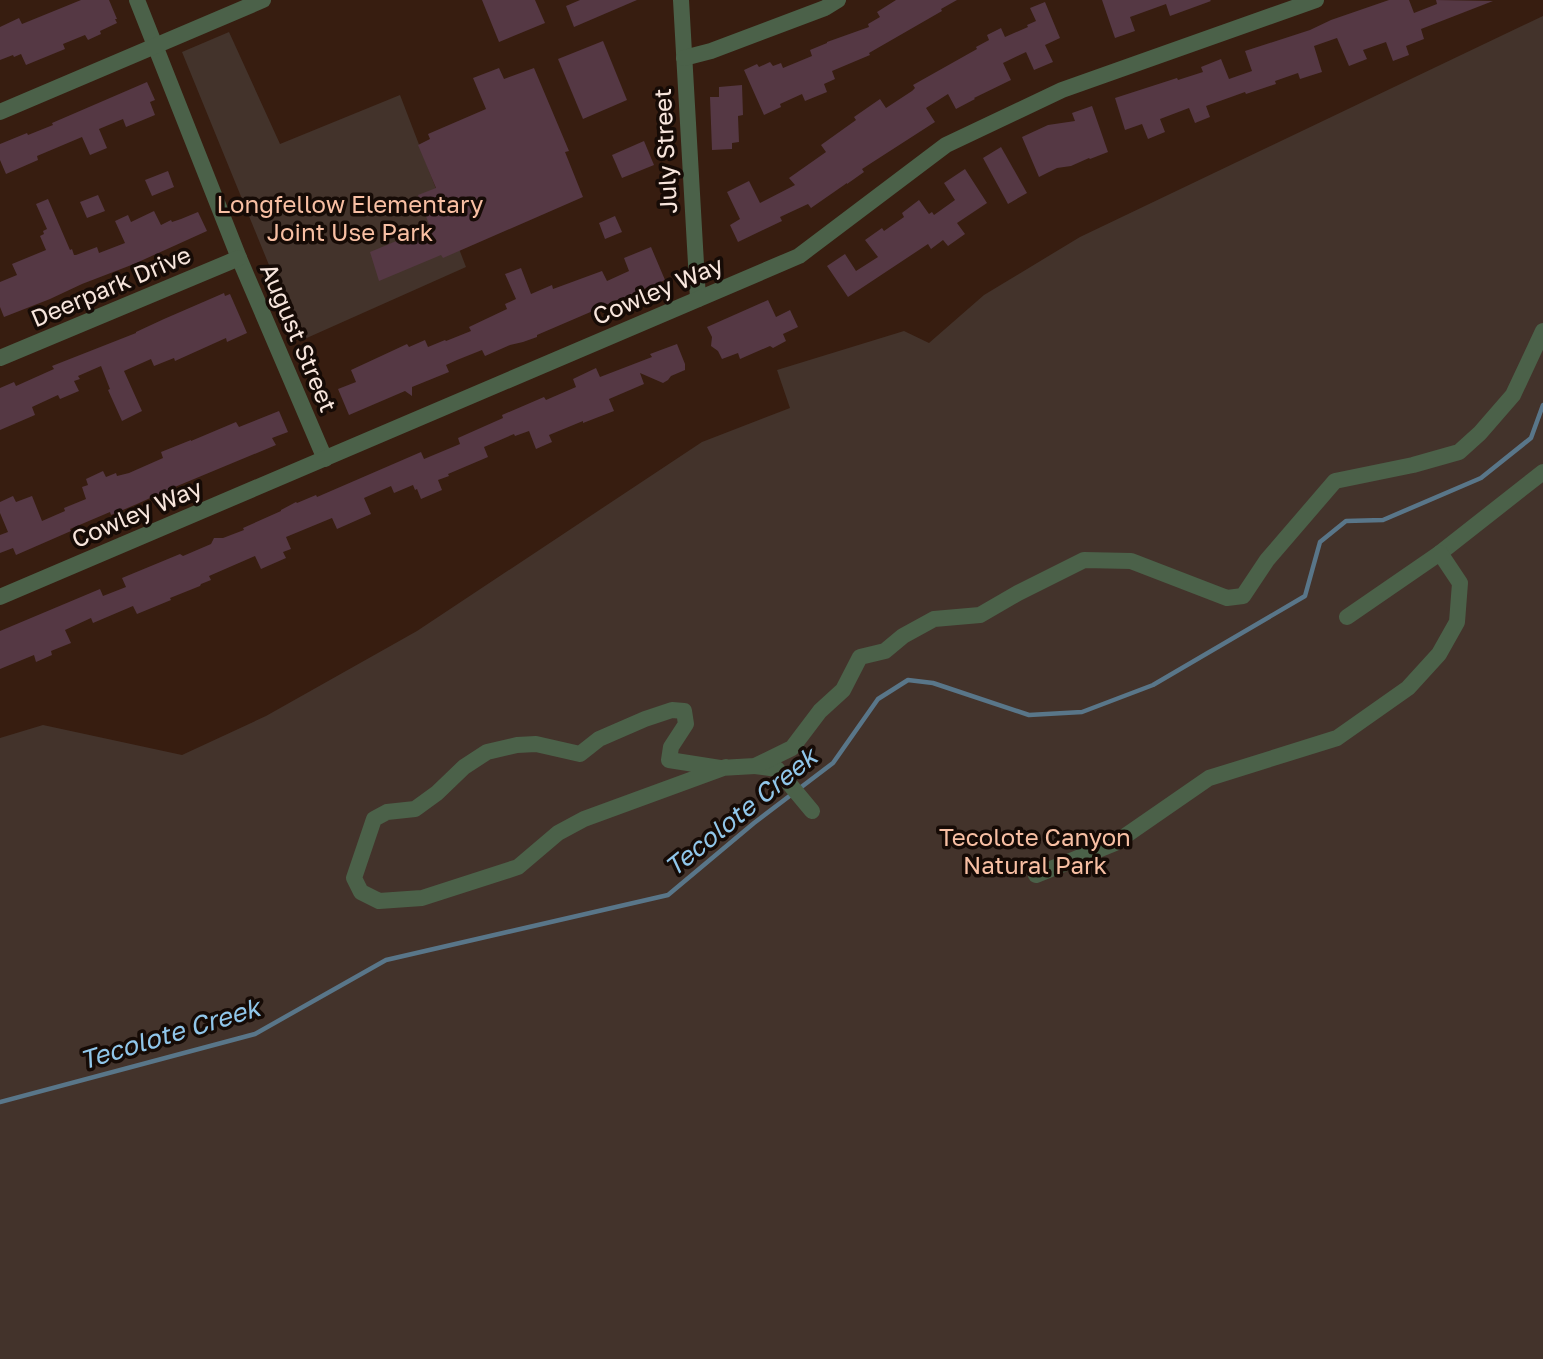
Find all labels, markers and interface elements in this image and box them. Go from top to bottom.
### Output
street label: July Street [647,88,682,215]
park label: Longfellow Elementary Joint Use Park [217,189,483,246]
street label: Deerpark Drive [26,239,195,332]
street label: Cowley Way [588,249,727,330]
street label: August Street [255,259,344,416]
street label: Cowley Way [67,472,206,553]
water label: Tecolote Creek [658,739,825,882]
park label: Tecolote Canyon Natural Park [939,822,1131,879]
water label: Tecolote Creek [76,991,266,1076]

